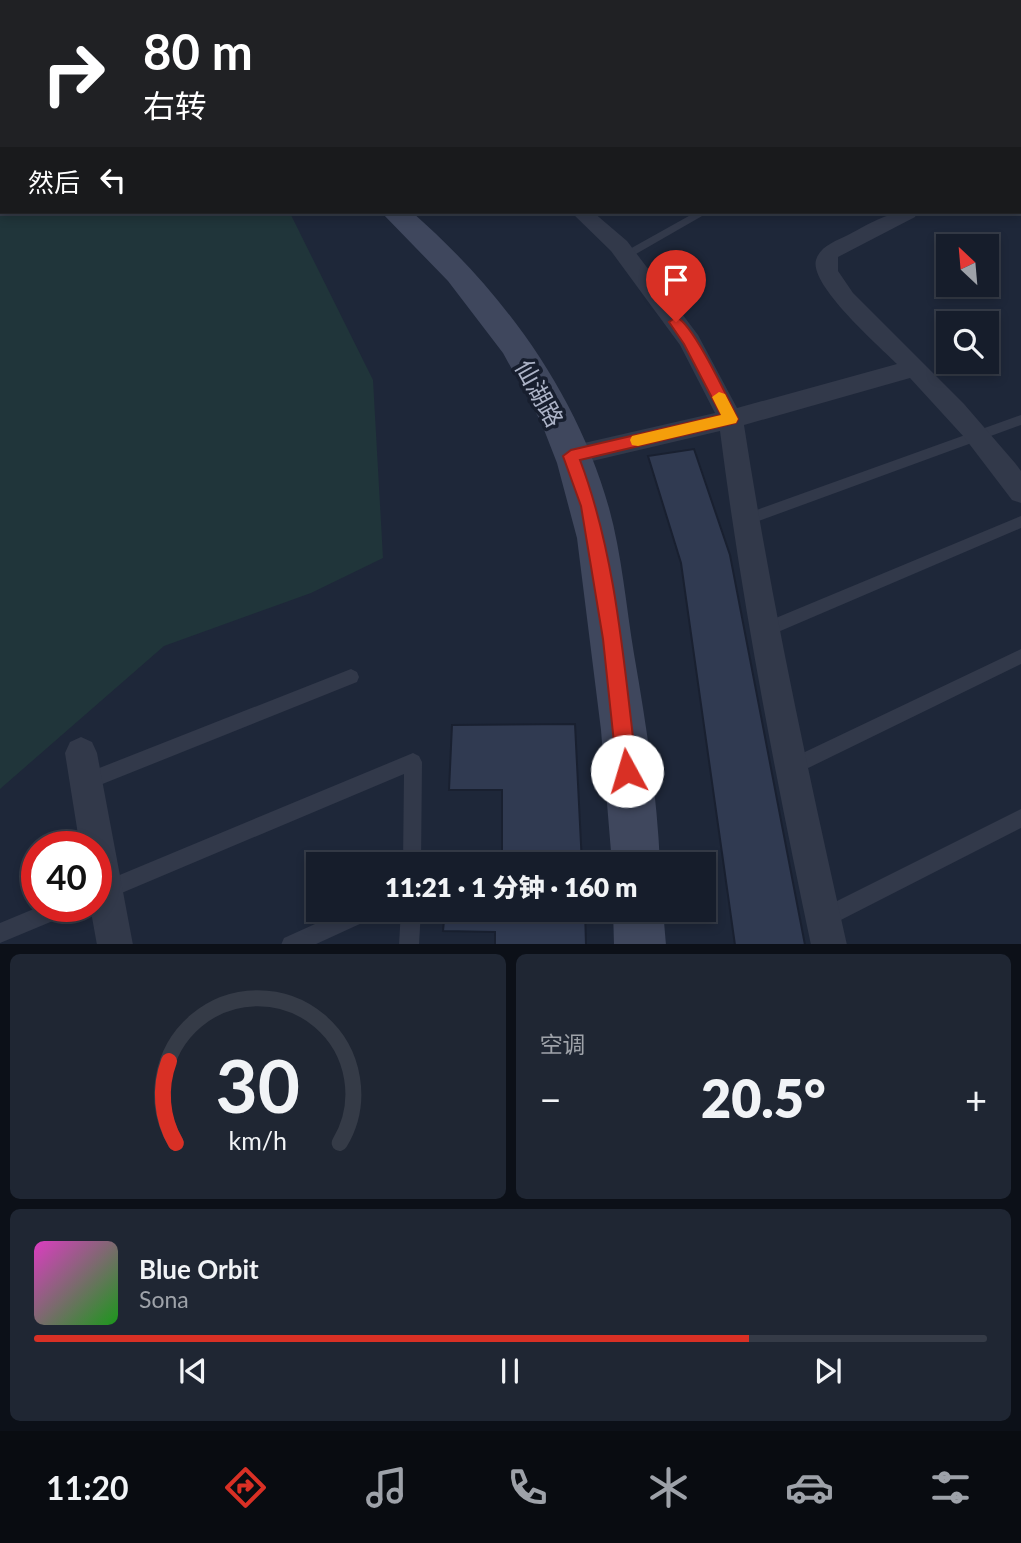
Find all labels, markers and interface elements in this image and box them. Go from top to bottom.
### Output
text: 80 m [143,22,253,80]
icon: right [28,28,119,119]
text: 右转 [143,86,207,125]
icon: left [94,161,132,199]
text: 然后 [28,166,80,198]
north arrow [936,234,999,298]
map controls [936,234,999,374]
pin [646,250,706,322]
icon: arrive [657,261,695,299]
button: search [936,311,999,374]
street label: 仙湖路 [510,354,570,432]
position arrow [590,734,664,808]
speed limit sign: 40 [21,831,112,922]
text: 11:21 · 1 分钟 · 160 m [385,871,637,903]
text: 空调 [540,1030,586,1058]
text: 30 [216,1041,300,1129]
text: 20.5° [701,1067,826,1129]
text: − [540,1076,562,1122]
text: + [965,1076,987,1122]
text: km/h [228,1124,287,1154]
text: Blue Orbit [139,1253,259,1285]
text: Sona [139,1285,189,1313]
icon: previous [174,1352,212,1390]
icon: pause [491,1352,529,1390]
icon: next [809,1352,847,1390]
icon: directions [221,1463,270,1512]
icon: music [362,1463,411,1512]
icon: phone [503,1463,552,1512]
icon: climate [644,1463,693,1512]
icon: car [785,1463,834,1512]
icon: filters [926,1463,975,1512]
text: 11:20 [46,1468,129,1507]

